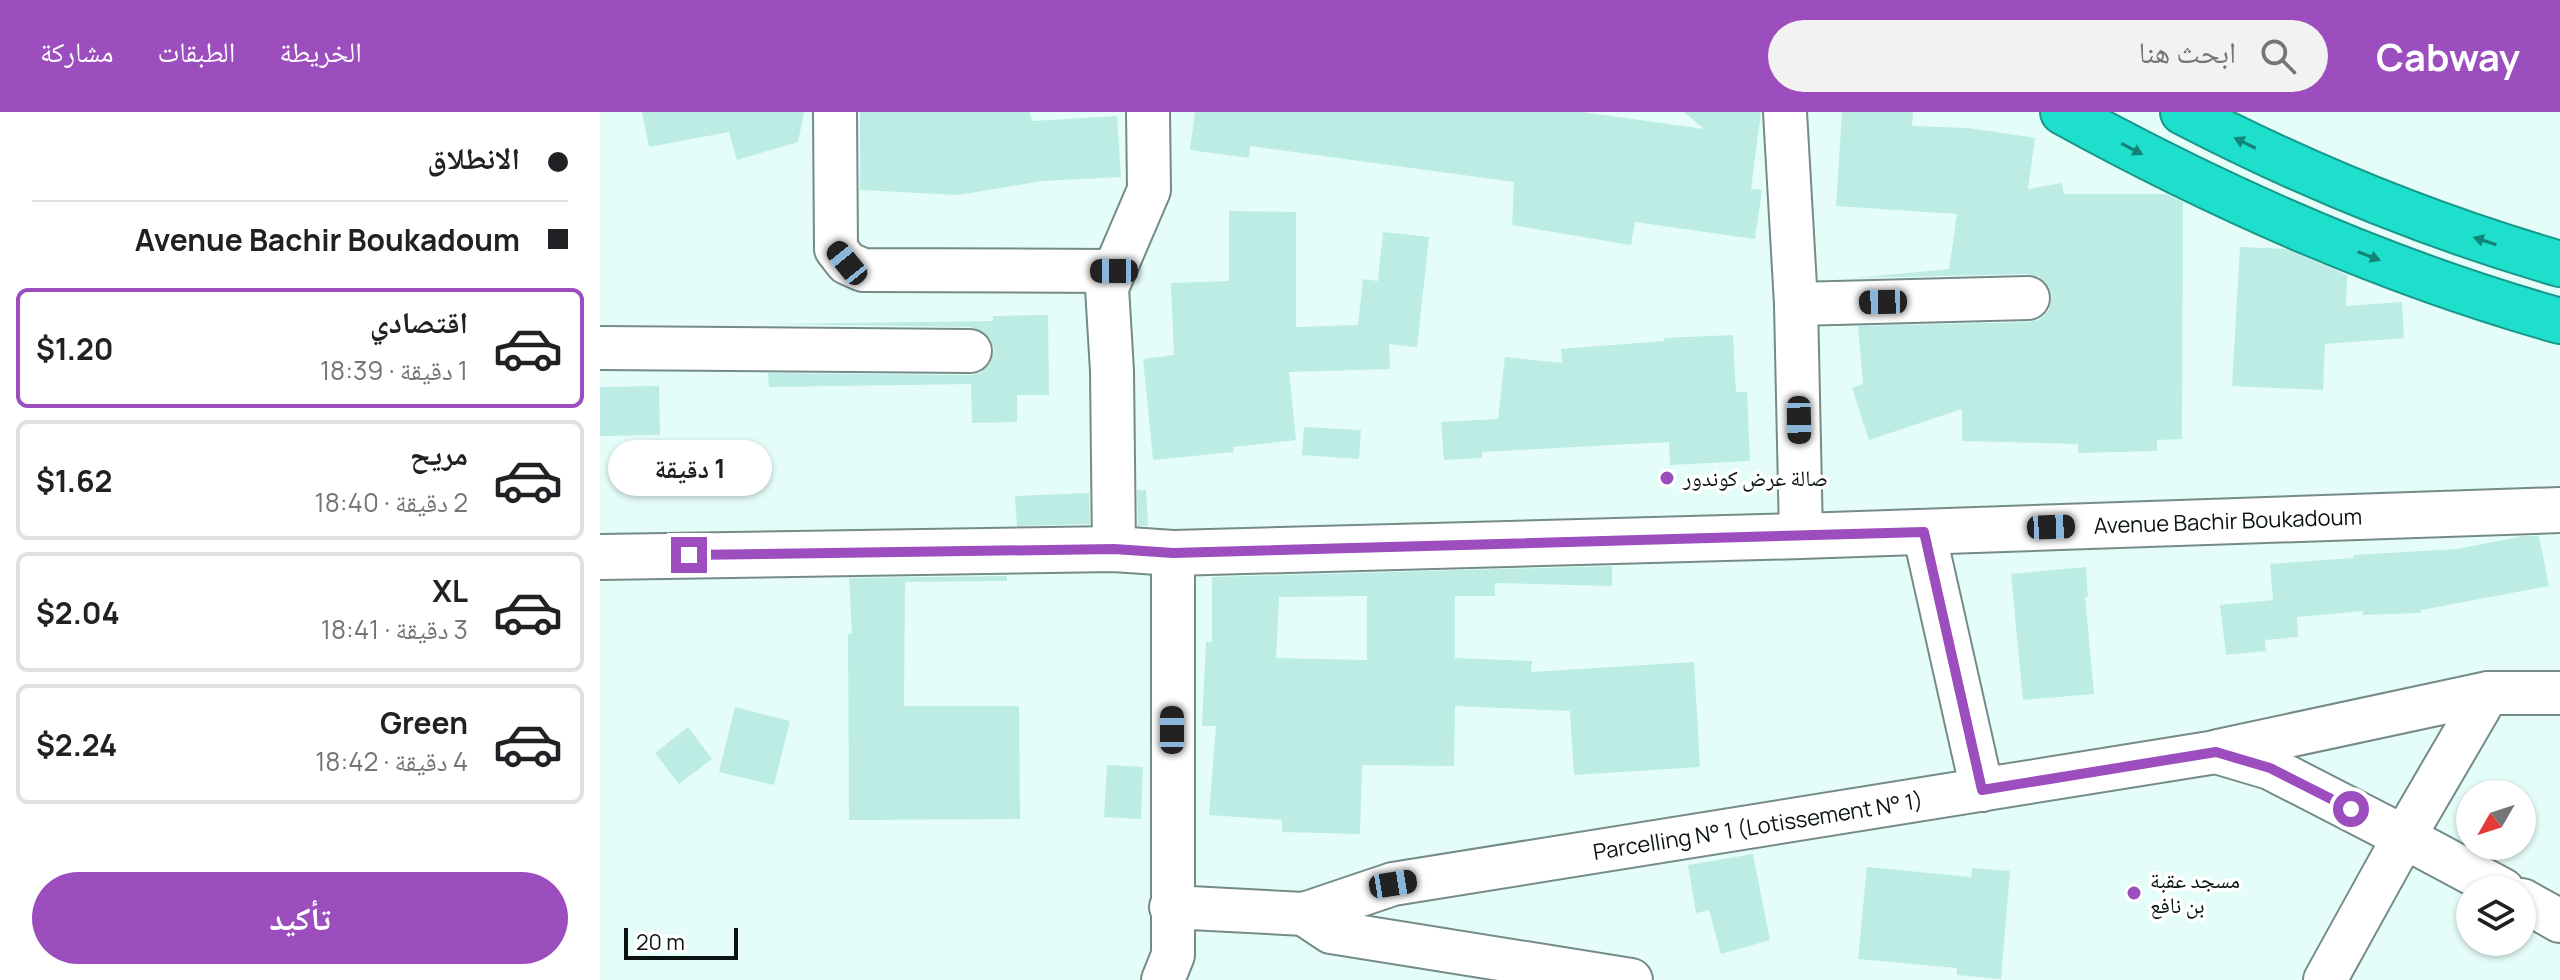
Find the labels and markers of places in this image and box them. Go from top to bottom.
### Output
place label: صالة عرض كوندور [1682,463,1828,493]
marker: صالة عرض كوندور [1658,469,1676,487]
place label: مسجد عقبة بن نافع [2150,865,2240,920]
marker: مسجد عقبة بن نافع [2125,884,2143,902]

